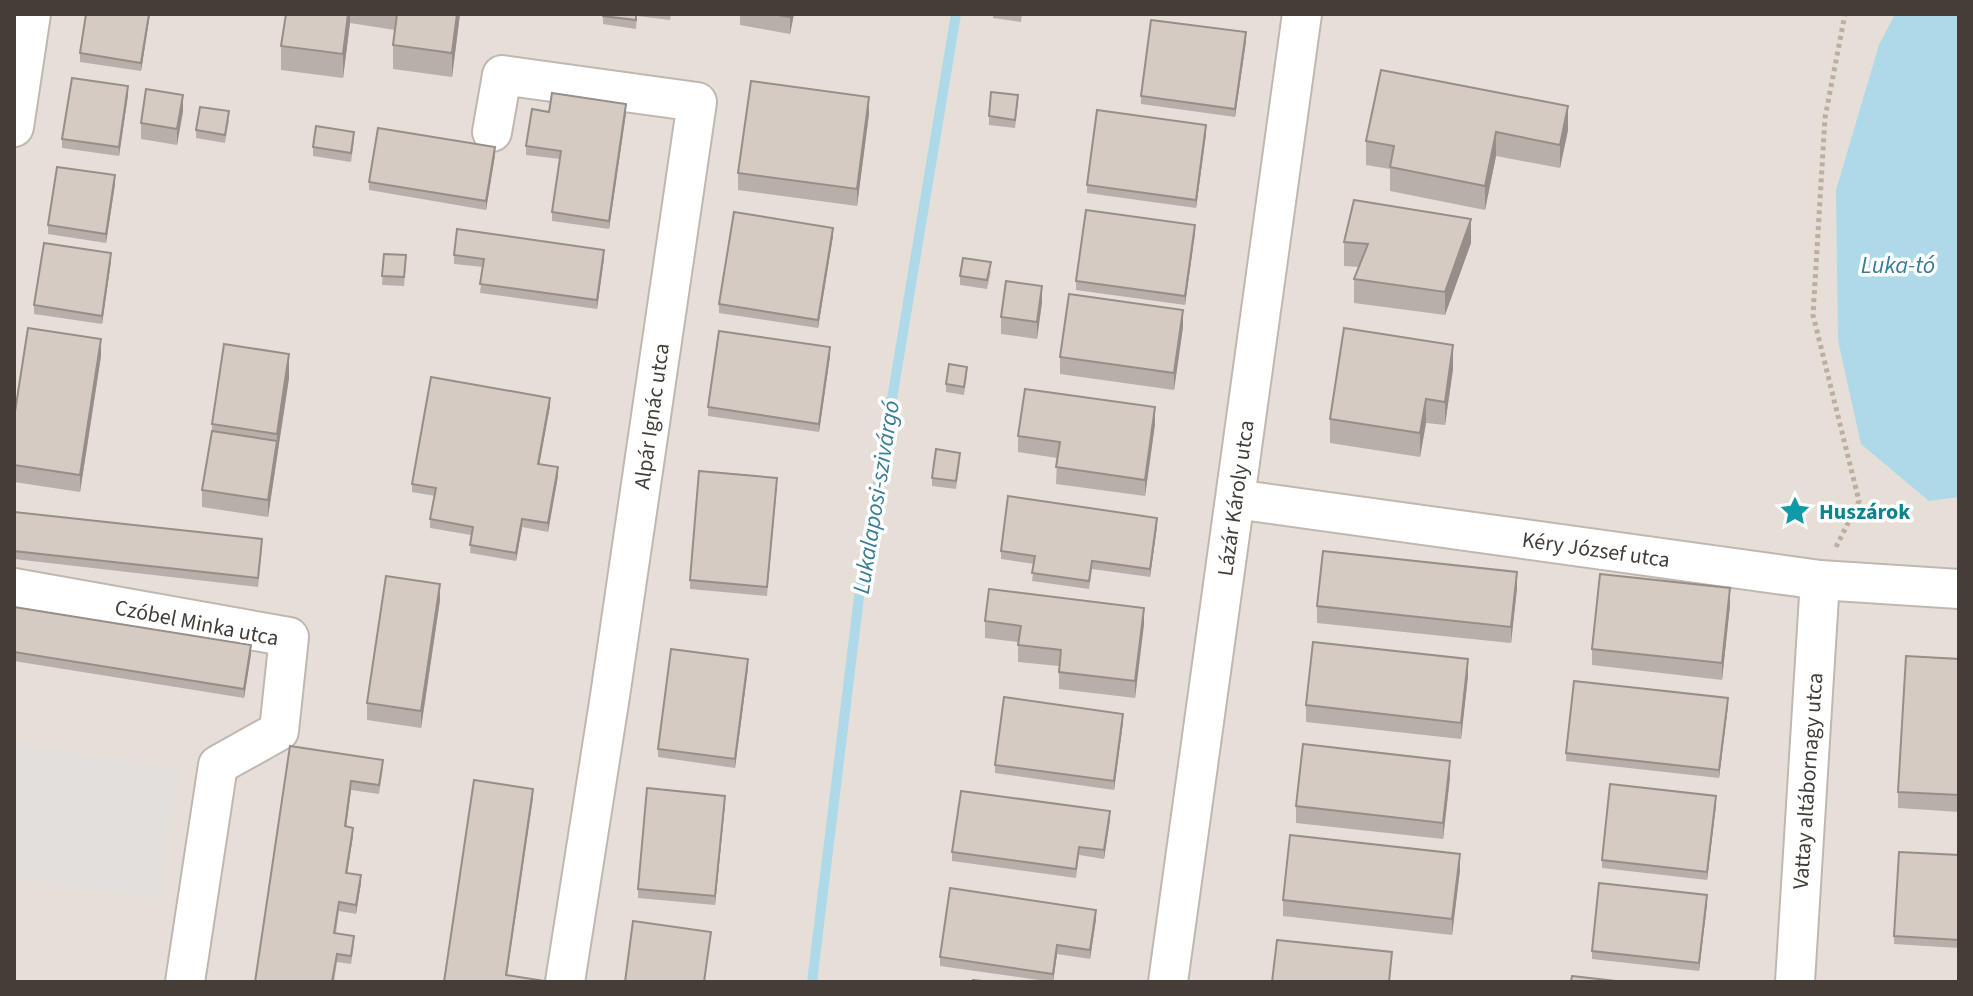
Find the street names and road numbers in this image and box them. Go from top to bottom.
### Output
street label: Alpár Ignác utca [626,341,678,491]
street label: Lázár Károly utca [1209,418,1263,578]
street label: Kéry József utca [1520,524,1672,576]
street label: Czóbel Minka utca [112,591,281,655]
street label: Vattay altábornagy utca [1784,672,1832,890]

